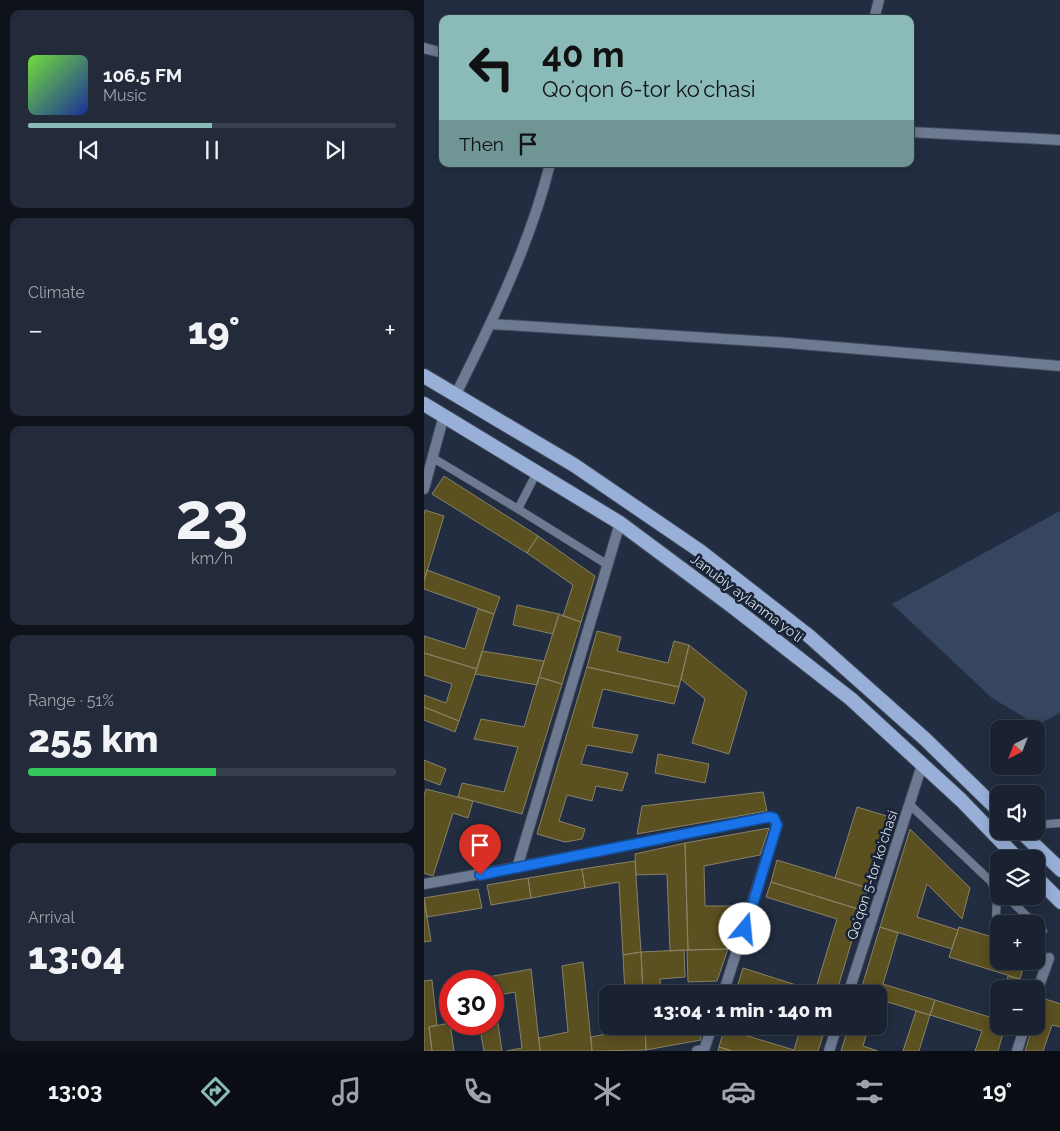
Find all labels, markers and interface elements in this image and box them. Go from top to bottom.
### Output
text: 40 m [542,34,624,75]
icon: left [459,35,524,100]
text: 106.5 FM [103,64,182,86]
text: Qoʻqon 6-tor koʻchasi [542,76,756,102]
text: Music [103,86,147,105]
icon: arrive [514,130,542,158]
text: Then [459,133,504,155]
icon: previous [75,136,103,164]
icon: pause [198,136,226,164]
icon: next [321,136,349,164]
text: Climate [28,283,85,302]
text: 19° [188,308,240,353]
text: − [28,314,43,347]
text: + [384,314,396,347]
text: 23 [176,478,248,554]
text: km/h [191,549,233,568]
street label: Janubiy aylanma yoʻli [688,551,806,645]
text: Range · 51% [28,691,114,710]
text: 255 km [28,716,158,761]
north arrow [990,720,1045,775]
map controls [990,720,1045,1035]
button: sound [990,785,1045,840]
street label: Qoʻqon 5-tor koʻchasi [844,808,900,942]
pin [459,824,501,875]
icon: arrive [466,831,494,859]
button: layers [990,850,1045,905]
position arrow [718,902,770,954]
text: Arrival [28,908,75,927]
button: + [990,915,1045,970]
text: 13:04 [28,933,125,978]
speed limit sign: 30 [439,970,504,1035]
button: − [990,980,1045,1035]
text: 13:04 · 1 min · 140 m [654,999,832,1021]
icon: directions [198,1074,233,1109]
icon: music [329,1074,364,1109]
icon: phone [460,1074,495,1109]
icon: climate [590,1074,625,1109]
icon: car [721,1074,756,1109]
icon: filters [852,1074,887,1109]
text: 13:03 [48,1078,102,1104]
text: 19° [983,1078,1012,1104]

